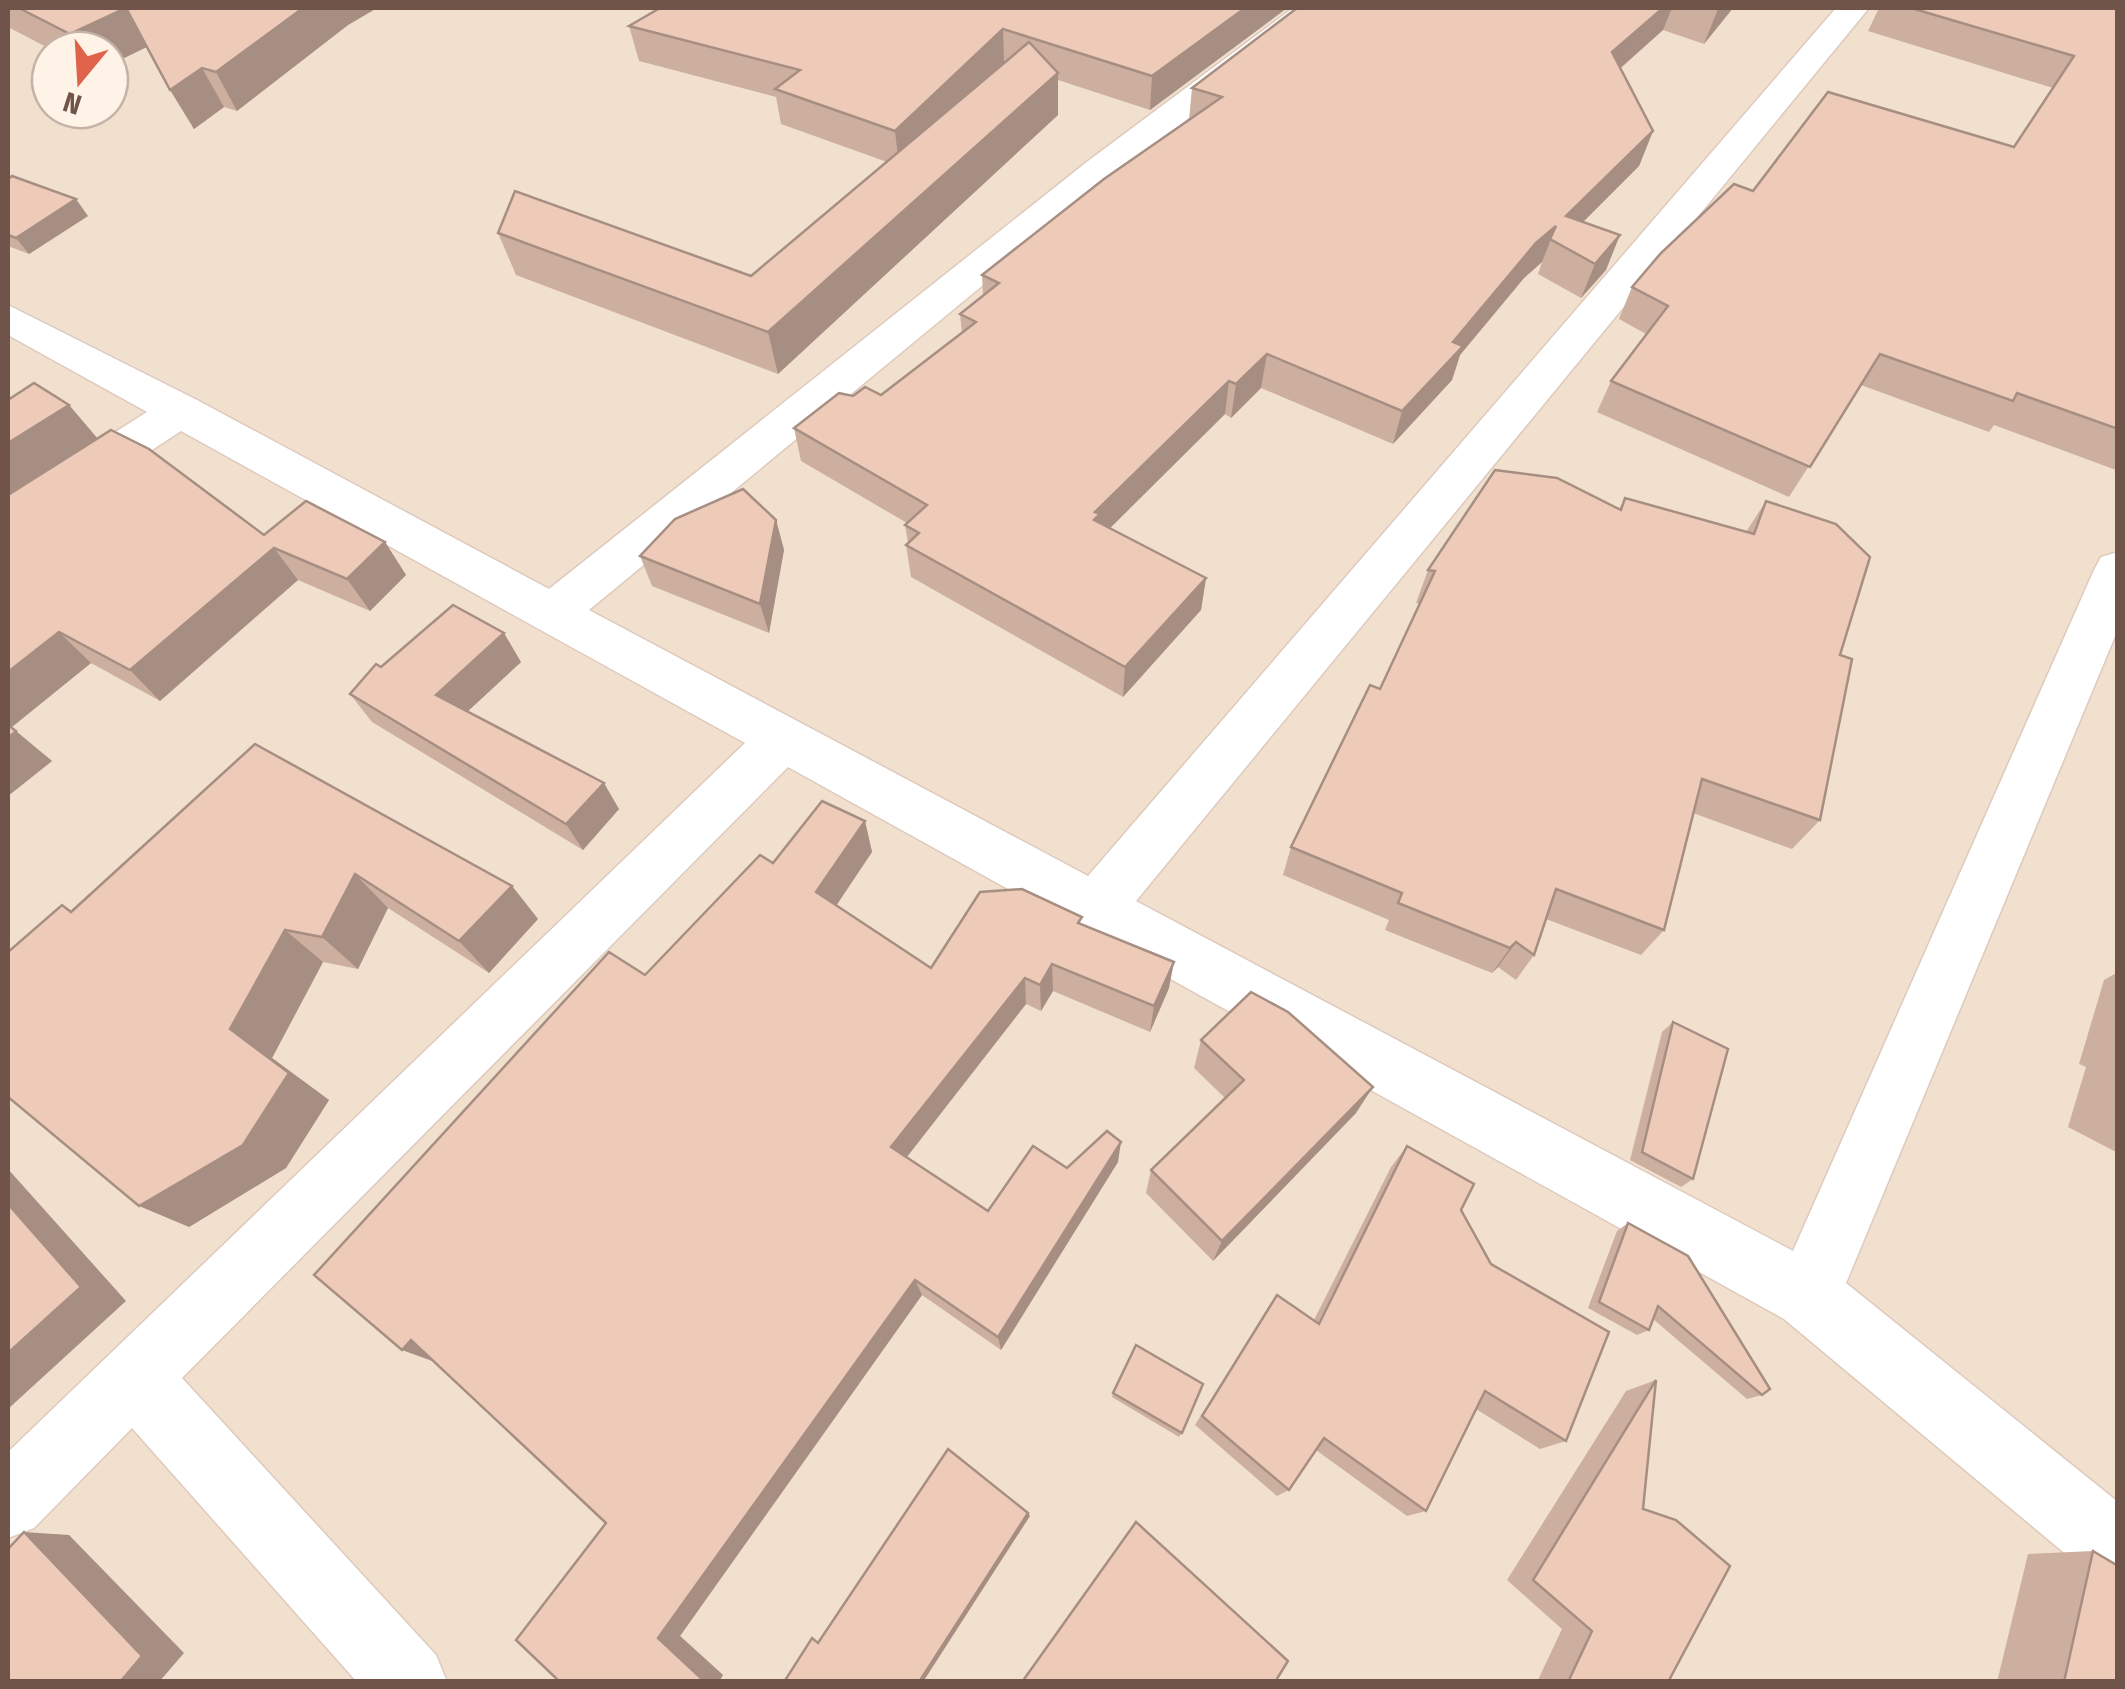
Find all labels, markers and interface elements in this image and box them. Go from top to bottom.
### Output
north arrow [30,30,130,130]
text: N [59,85,86,122]

